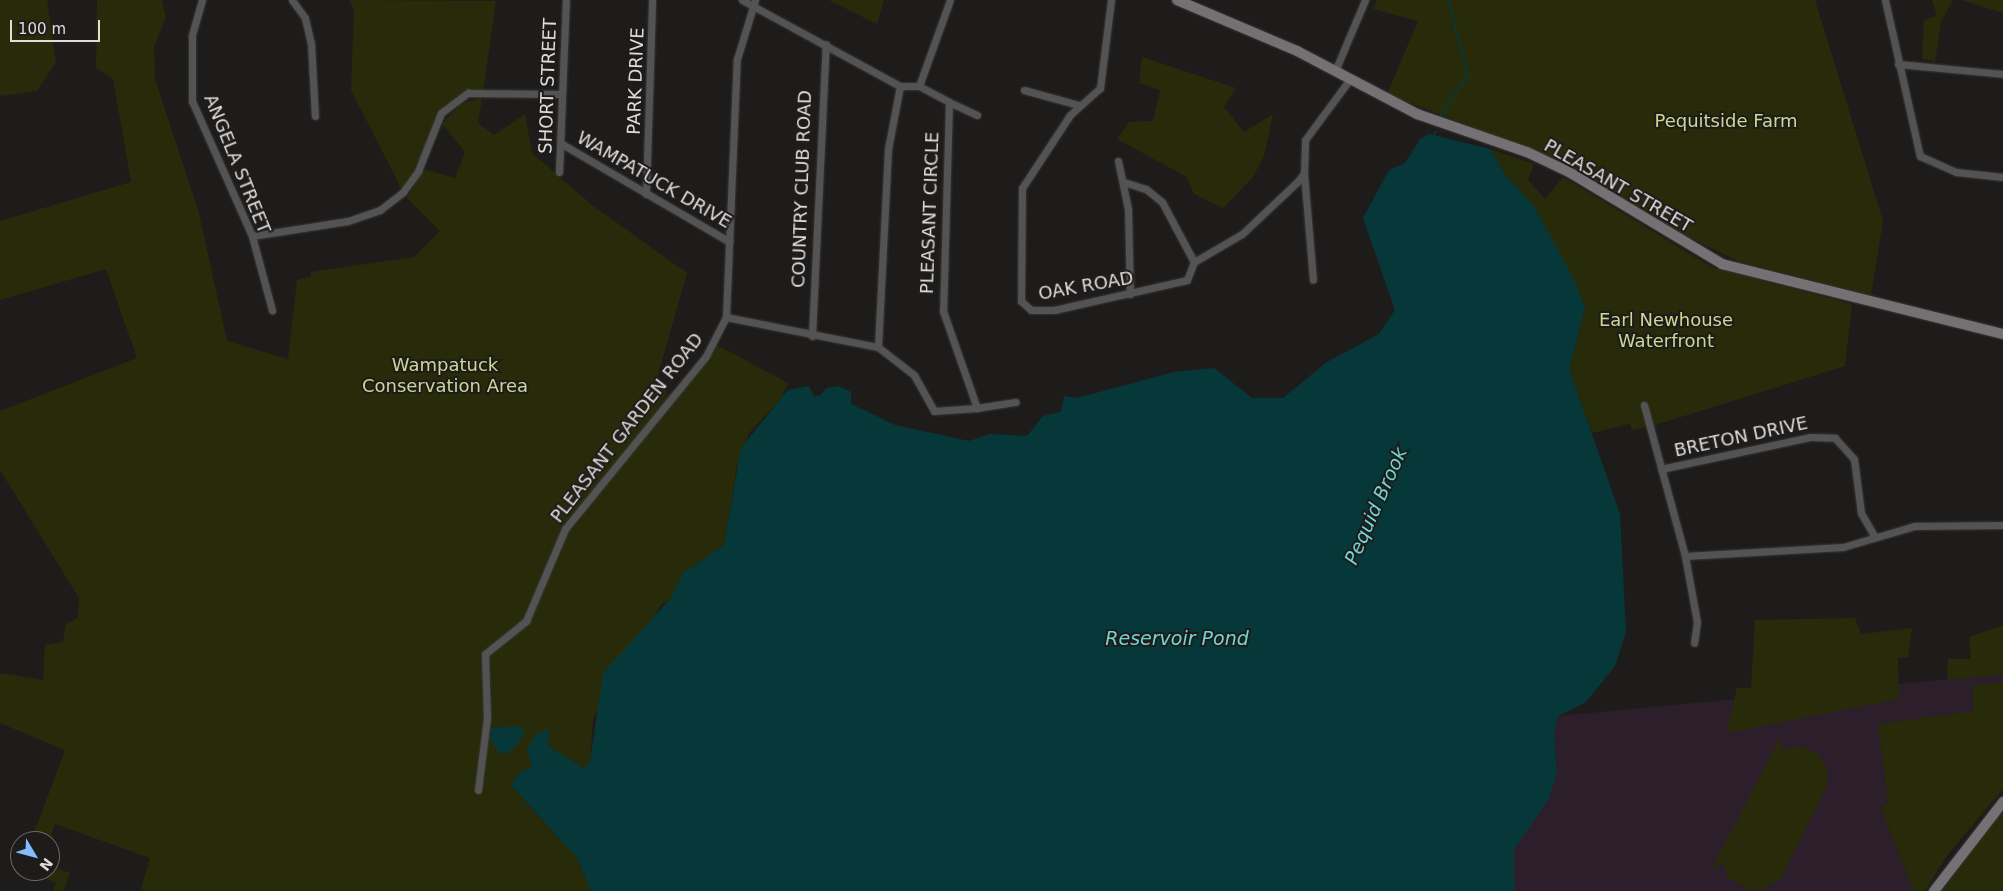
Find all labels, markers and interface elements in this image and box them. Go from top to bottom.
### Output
scale bar [12,10,102,42]
street label: SHORT STREET [535,18,561,154]
text: 100 m [18,20,66,38]
street label: PARK DRIVE [623,27,649,135]
street label: COUNTRY CLUB ROAD [788,90,816,288]
street label: ANGELA STREET [199,91,275,237]
park label: Pequitside Farm [1654,110,1798,132]
street label: WAMPATUCK DRIVE [573,127,735,233]
street label: PLEASANT CIRCLE [916,132,944,294]
street label: PLEASANT STREET [1540,135,1696,237]
street label: OAK ROAD [1037,267,1135,305]
park label: Earl Newhouse Waterfront [1599,310,1733,352]
street label: PLEASANT GARDEN ROAD [546,329,708,527]
park label: Wampatuck Conservation Area [362,355,528,398]
street label: BRETON DRIVE [1672,412,1810,462]
water label: Pequid Brook [1340,444,1412,568]
water label: Reservoir Pond [1105,628,1249,650]
north arrow [10,831,60,881]
text: N [36,855,56,874]

